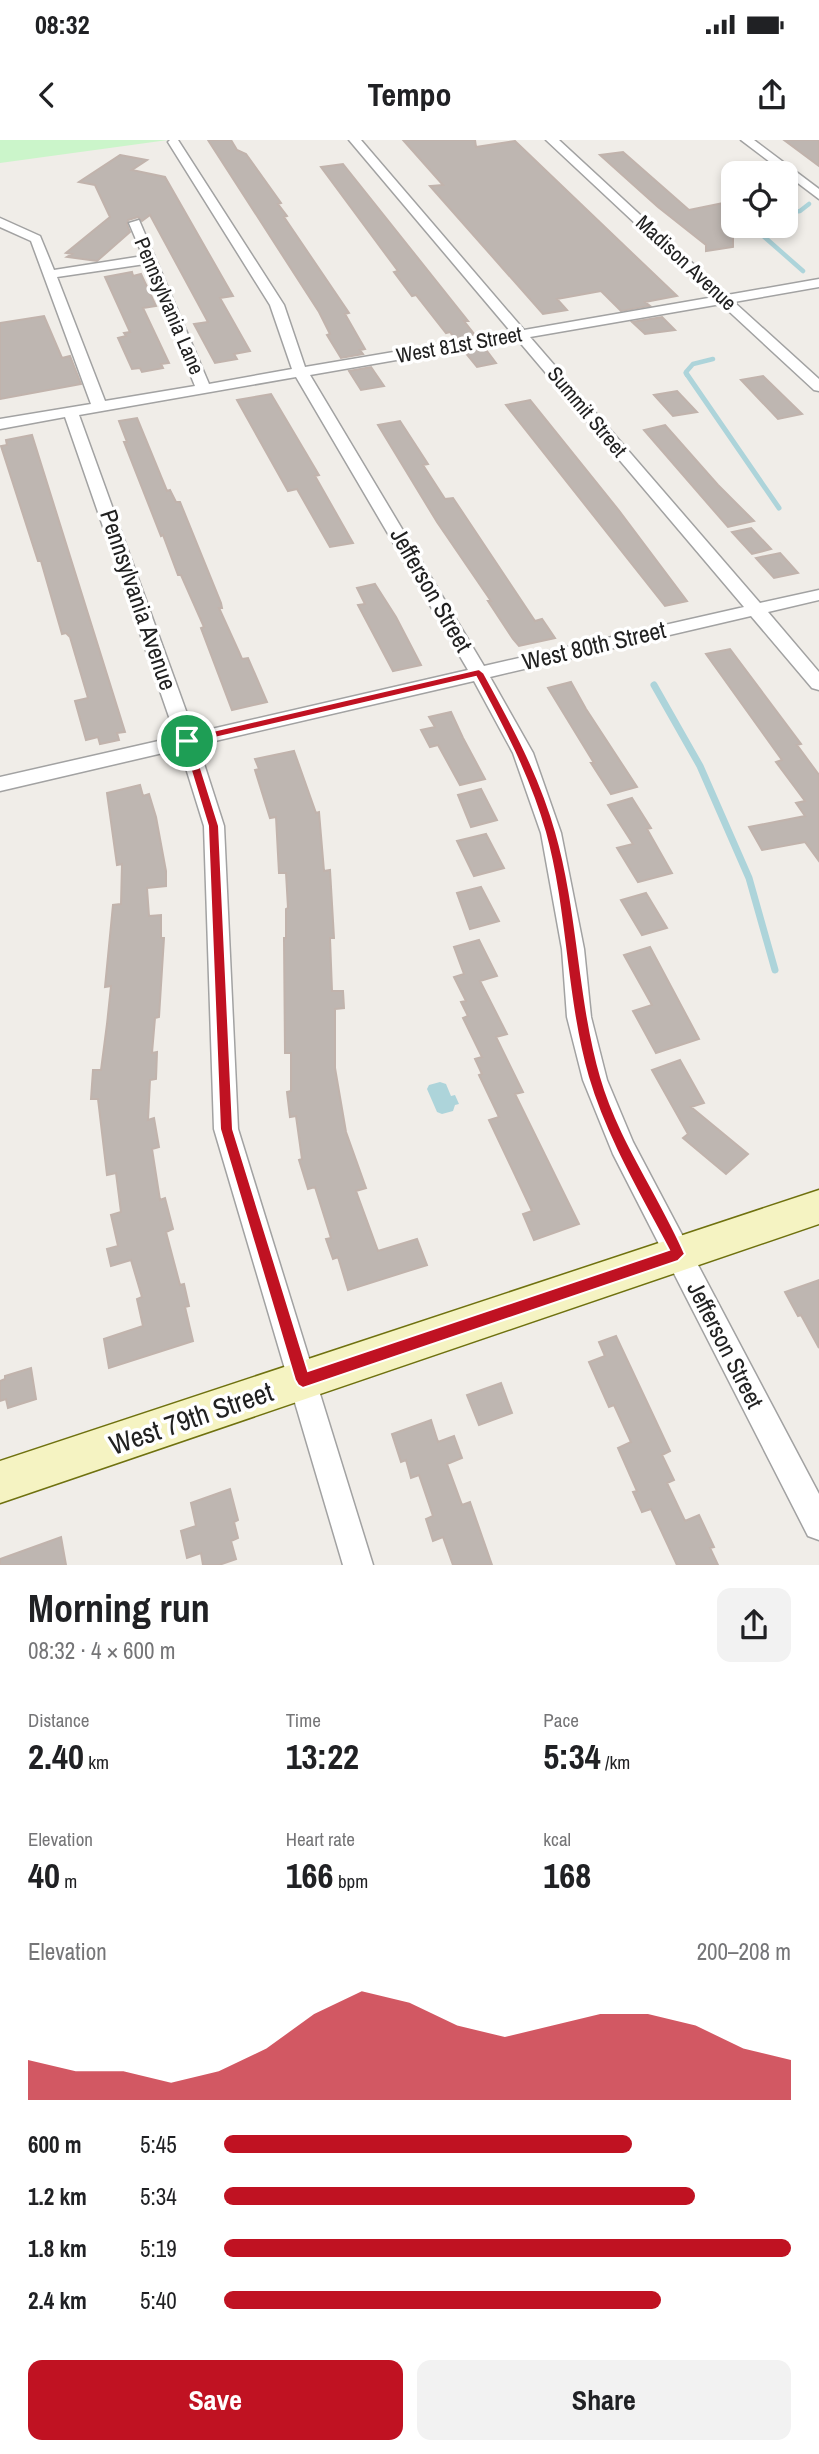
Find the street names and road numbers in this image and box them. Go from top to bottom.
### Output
street label: Madison Avenue [630,208,743,317]
street label: Pennsylvania Lane [127,233,211,379]
street label: West 81st Street [394,319,524,370]
street label: Summit Street [541,360,634,463]
street label: Pennsylvania Avenue [93,505,185,694]
street label: Jefferson Street [383,521,481,658]
street label: West 80th Street [519,613,669,677]
street label: Jefferson Street [680,1276,772,1414]
street label: West 79th Street [104,1372,278,1464]

